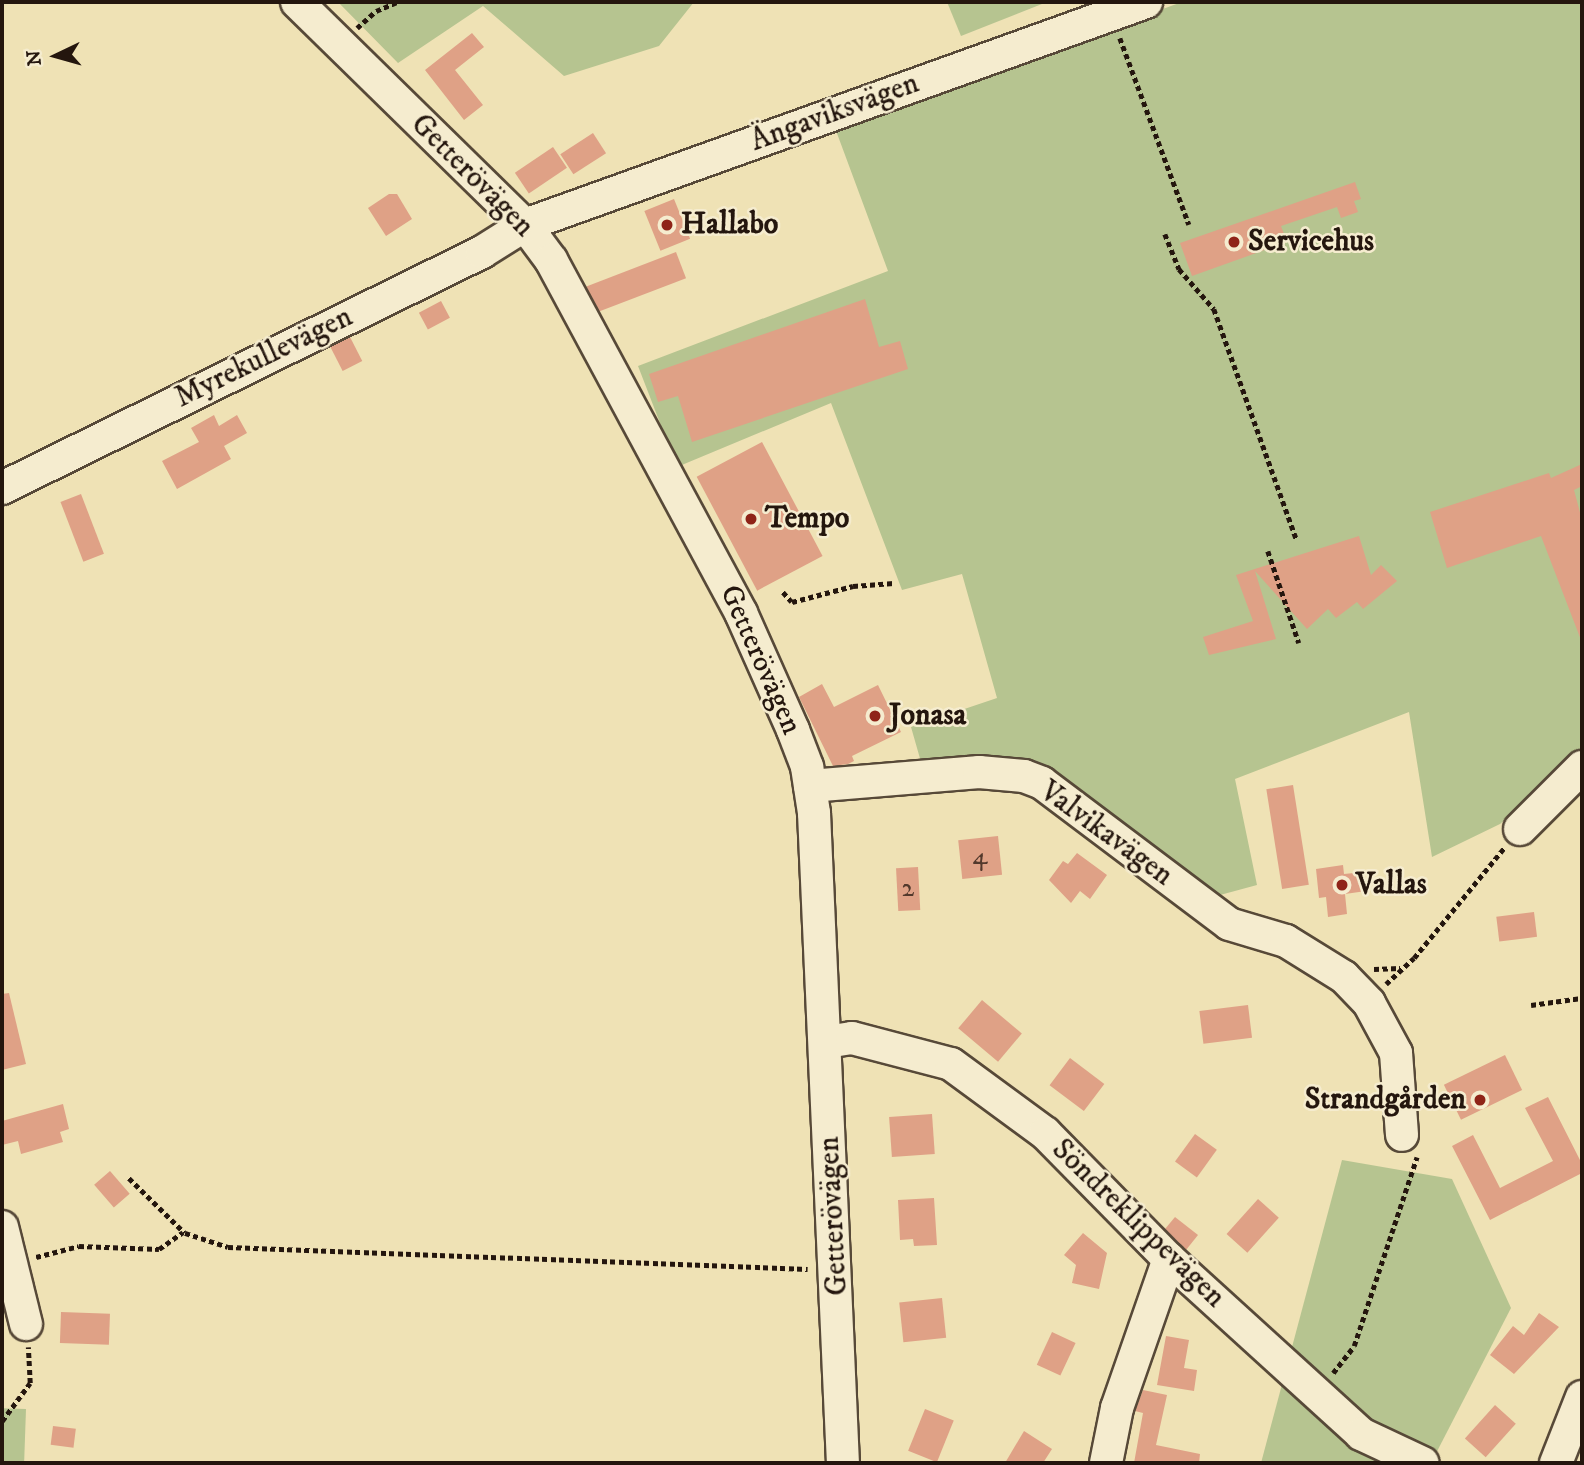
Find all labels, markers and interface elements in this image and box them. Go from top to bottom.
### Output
north arrow [21,21,91,91]
text: N [22,49,47,67]
street label: Ängaviksvägen [746,66,924,160]
street label: Getterövägen [403,107,541,245]
place label: Hallabo [681,207,778,243]
marker: Hallabo [659,217,675,233]
place label: Servicehus [1248,224,1374,260]
marker: Servicehus [1226,234,1242,250]
street label: Myrekullevägen [169,300,359,416]
place label: Tempo [765,501,849,537]
marker: Tempo [743,511,759,527]
street label: Getterövägen [711,580,809,740]
place label: Jonasa [889,698,966,734]
marker: Jonasa [867,708,883,724]
street label: Valvikavägen [1032,774,1180,894]
house number: 4 [973,841,987,873]
place label: Vallas [1356,867,1427,903]
house number: 2 [902,873,914,905]
marker: Vallas [1334,877,1350,893]
place label: Strandgården [1305,1082,1466,1118]
marker: Strandgården [1472,1092,1488,1108]
street label: Söndreklippevägen [1044,1132,1232,1316]
street label: Getterövägen [812,1135,856,1297]

